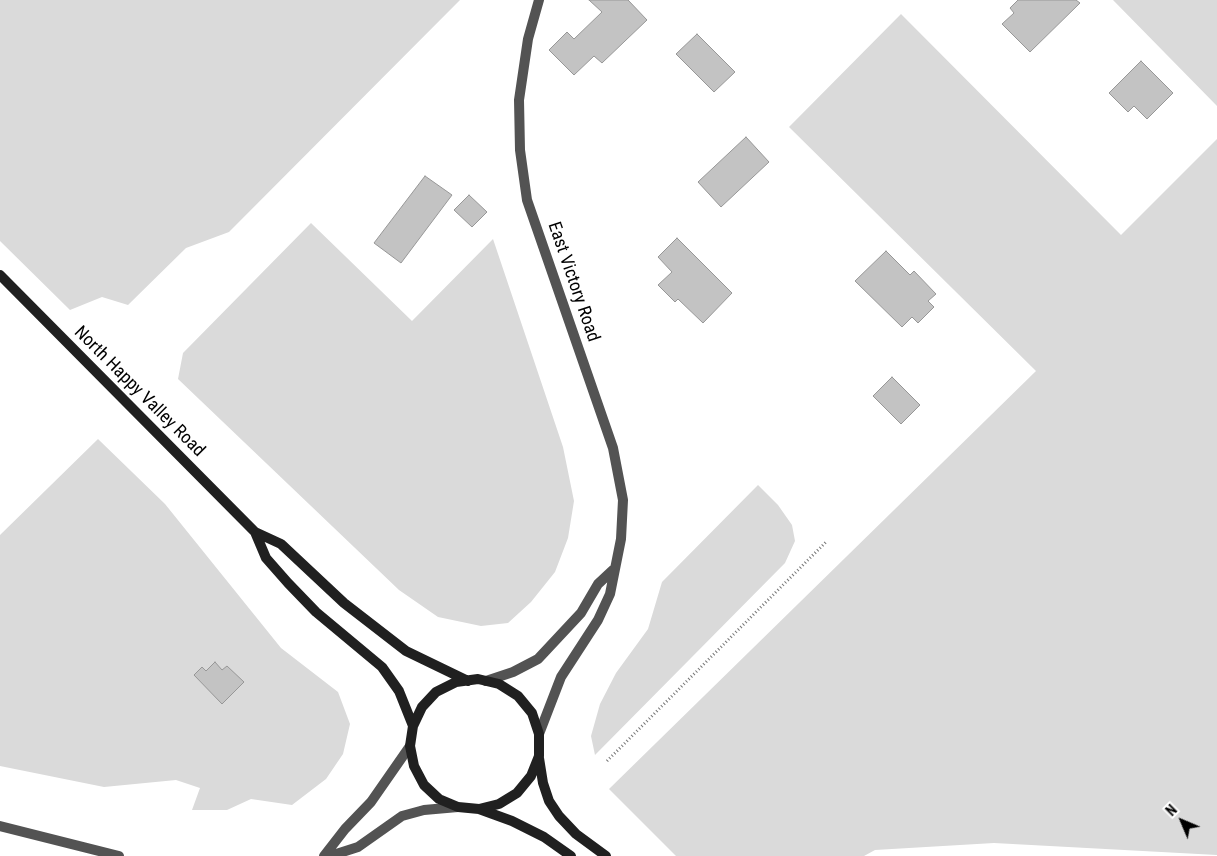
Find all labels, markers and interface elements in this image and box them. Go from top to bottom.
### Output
street label: East Victory Road [542,219,604,345]
street label: North Happy Valley Road [69,322,209,462]
north arrow [1157,796,1207,846]
text: N [1163,802,1180,819]

